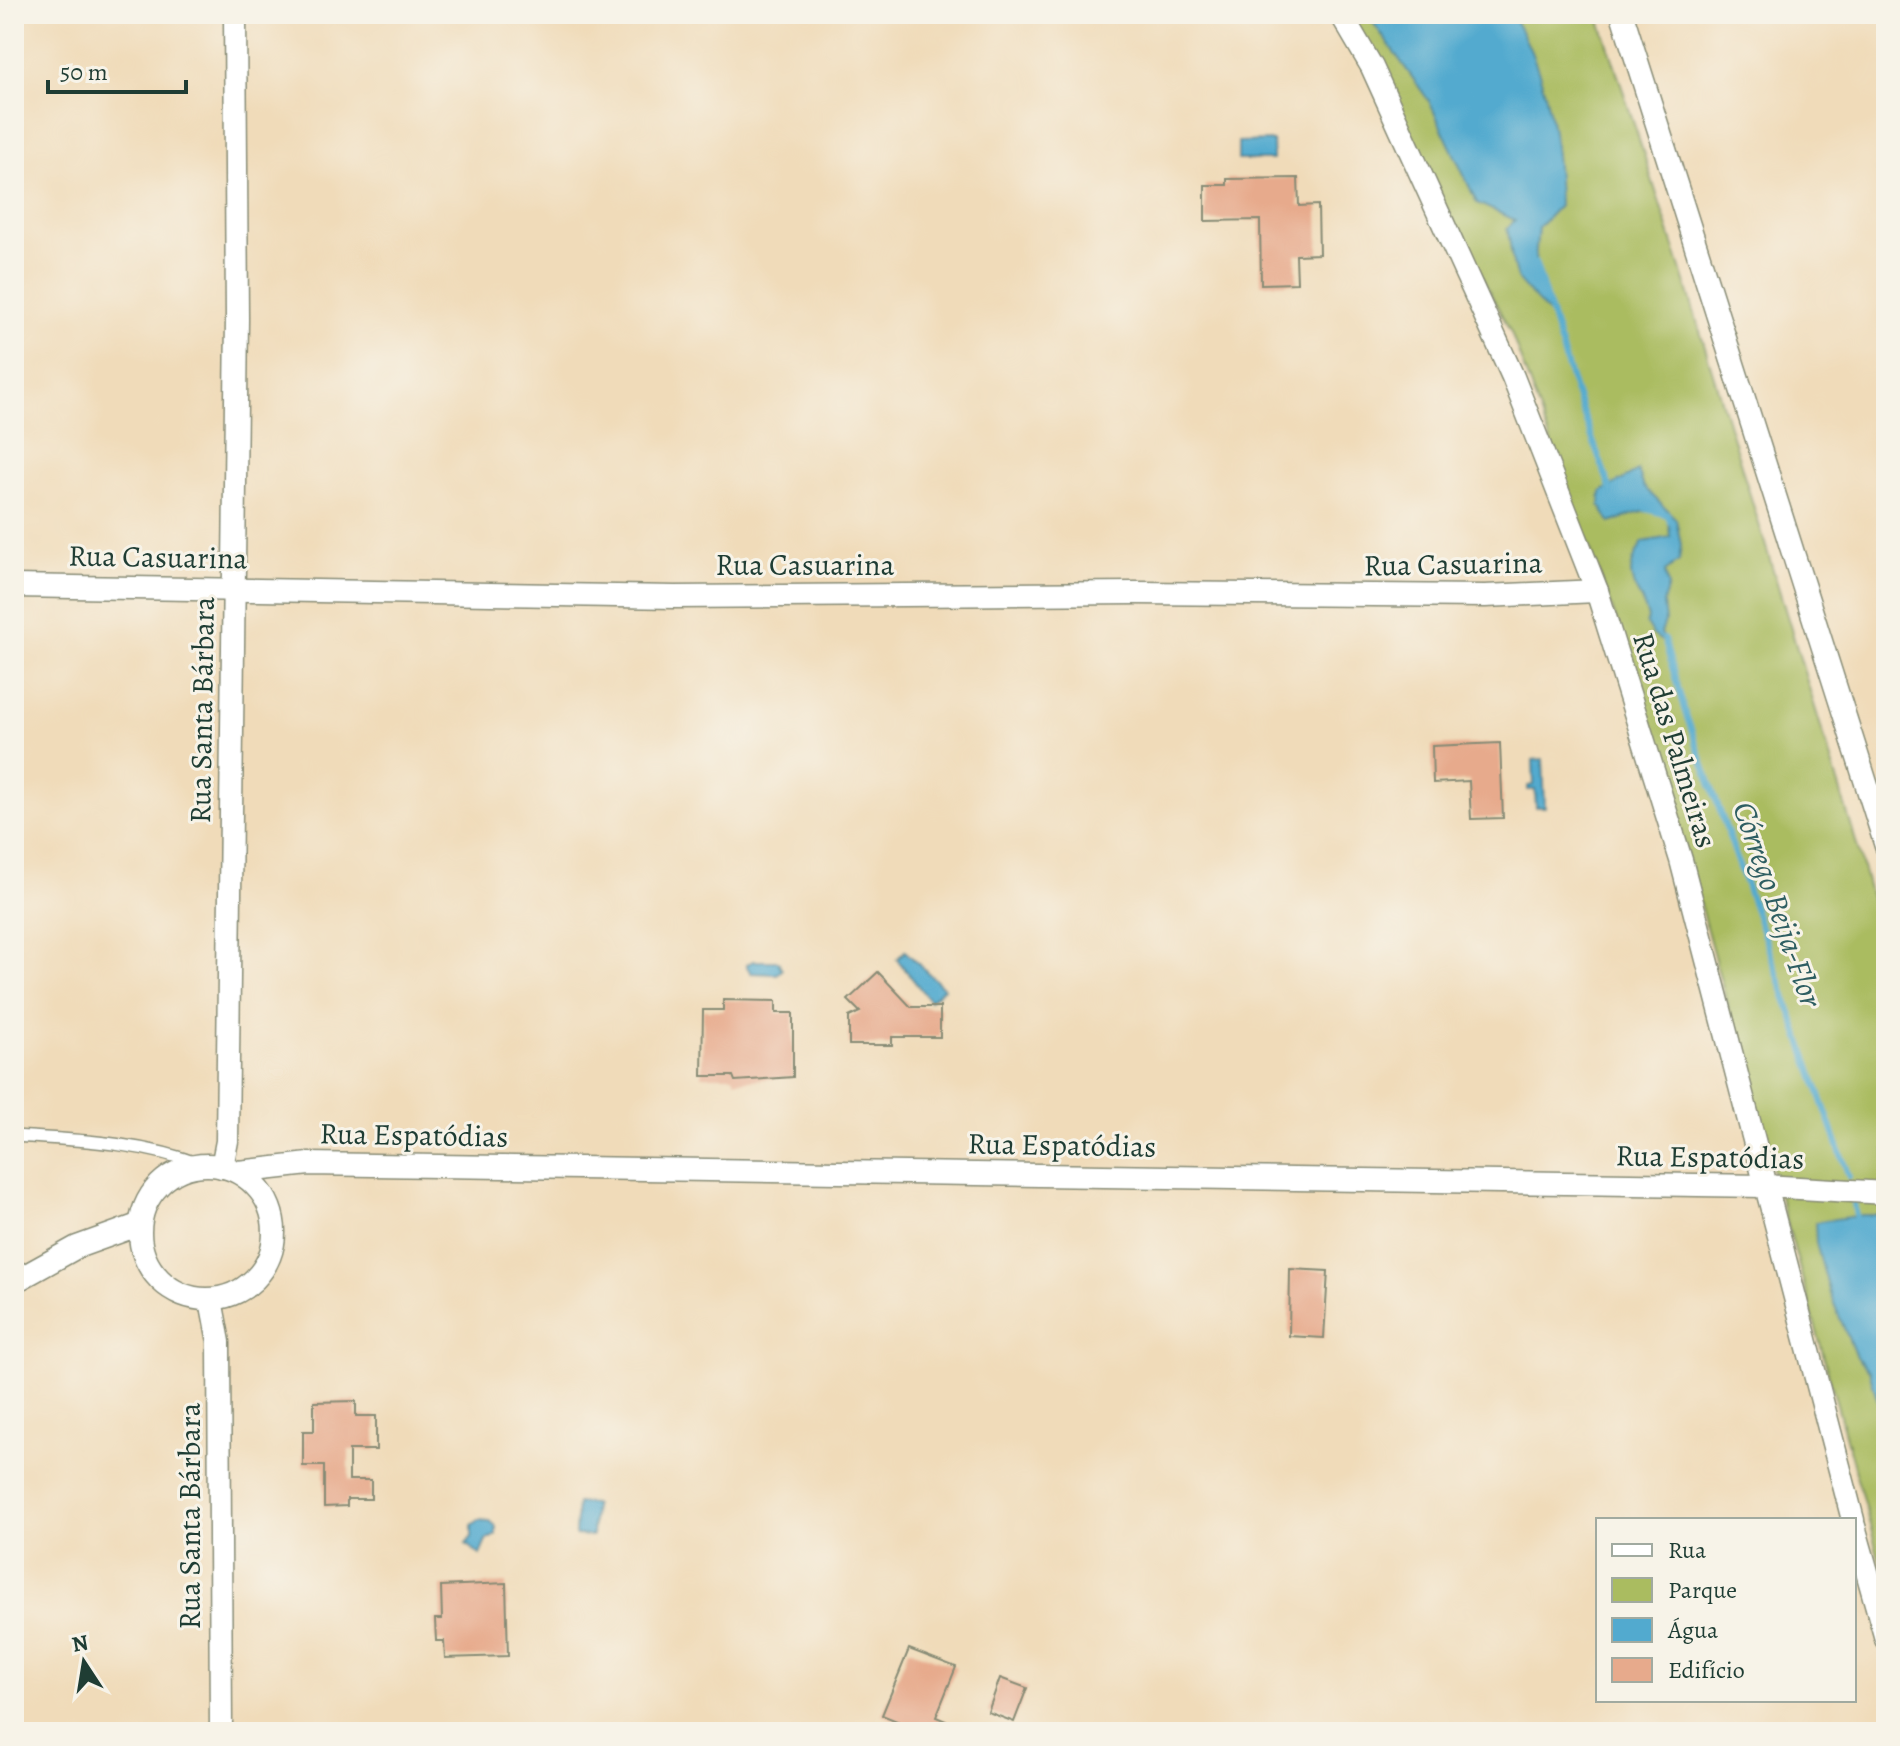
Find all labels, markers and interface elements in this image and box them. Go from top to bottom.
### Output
scale bar [48,44,186,94]
text: 50 m [60,56,108,88]
street label: Rua Casuarina [68,535,248,579]
street label: Rua Casuarina [1363,542,1543,586]
street label: Rua Casuarina [716,545,895,585]
street label: Rua Santa Bárbara [180,596,224,824]
street label: Rua das Palmeiras [1623,628,1727,852]
water label: Córrego Beija-Flor [1722,795,1834,1013]
street label: Rua Espatódias [319,1113,509,1157]
street label: Rua Espatódias [967,1123,1157,1167]
street label: Rua Espatódias [1615,1135,1805,1179]
street label: Rua Santa Bárbara [170,1403,210,1629]
legend [1596,1518,1856,1702]
text: Rua [1668,1534,1707,1566]
text: Parque [1668,1574,1737,1606]
text: Água [1667,1614,1719,1646]
north arrow [44,1622,124,1702]
text: N [69,1627,91,1660]
text: Edifício [1668,1654,1745,1686]

